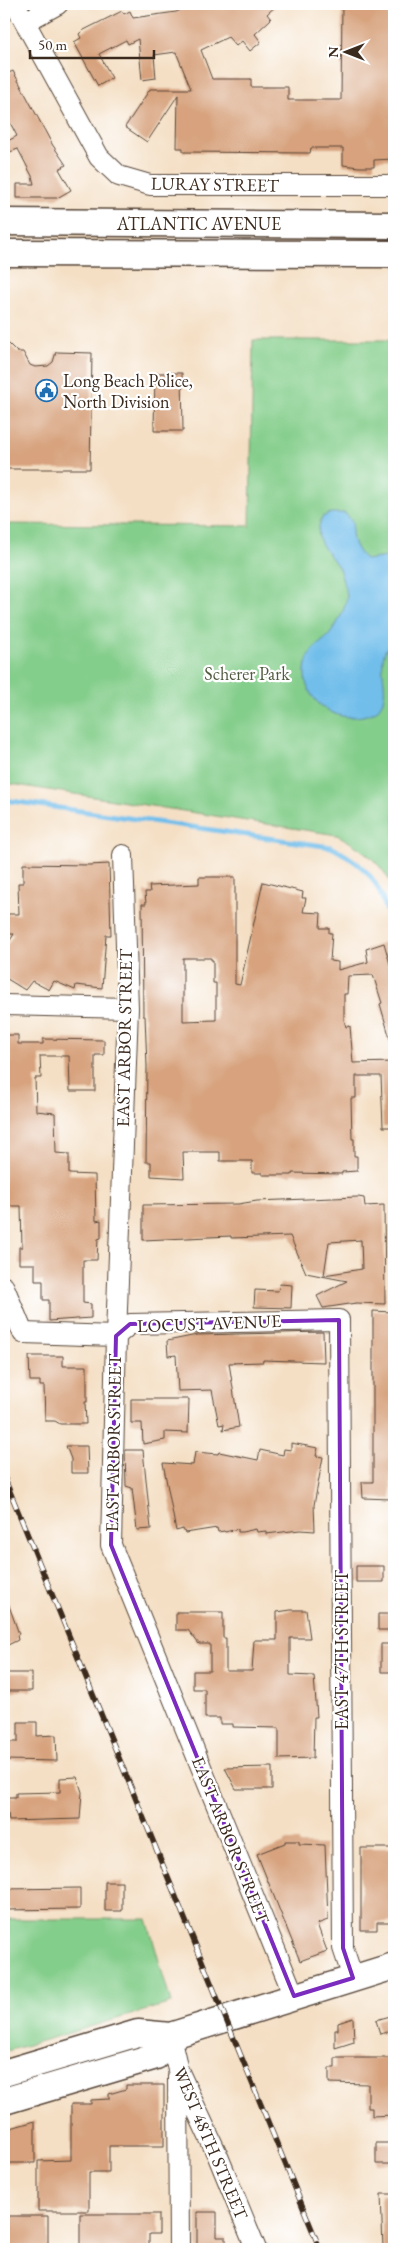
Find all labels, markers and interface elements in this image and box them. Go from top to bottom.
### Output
scale bar [30,28,154,60]
north arrow [320,28,370,78]
text: 50 m [38,35,67,54]
text: N [324,46,342,58]
street label: LURAY STREET [151,171,280,197]
street label: ATLANTIC AVENUE [116,212,281,235]
place label: Long Beach Police, North Division [63,369,193,413]
public building icon: Long Beach Police, North Division [35,378,59,402]
park label: Scherer Park [204,662,290,685]
street label: EAST ARBOR STREET [111,948,137,1127]
street label: LOCUST AVENUE [137,1309,281,1337]
street label: EAST ARBOR STREET [100,1353,126,1532]
street label: EAST 47TH STREET [330,1569,353,1730]
street label: EAST ARBOR STREET [187,1753,275,1928]
street label: WEST 48TH STREET [168,2063,254,2224]

